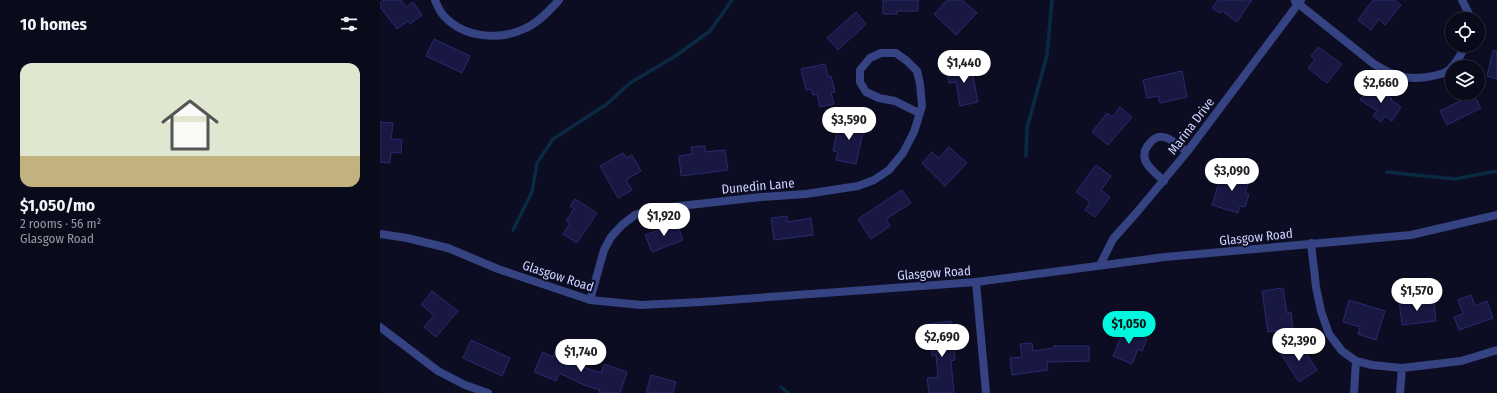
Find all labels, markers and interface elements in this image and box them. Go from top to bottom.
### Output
map controls [1445,12,1485,100]
button: locate [1445,12,1485,52]
icon: filters [338,13,360,35]
text: 10 homes [20,14,87,35]
pin: $1,440 [931,50,997,84]
text: $1,440 [947,55,981,70]
button: layers [1445,60,1485,100]
pin: $2,660 [1348,70,1414,104]
text: $2,660 [1363,75,1399,90]
icon: home [154,89,226,161]
street label: Marina Drive [1165,95,1217,157]
pin: $3,590 [816,107,882,141]
text: $3,590 [831,112,867,127]
pin: $3,090 [1199,158,1265,192]
text: $3,090 [1214,163,1250,178]
street label: Dunedin Lane [721,175,795,197]
text: $1,050/mo [20,195,95,216]
pin: $1,920 [631,203,697,237]
text: $1,920 [647,208,681,223]
text: 2 rooms · 56 m² [20,216,101,231]
street label: Glasgow Road [1218,226,1294,248]
text: Glasgow Road [20,231,94,246]
street label: Glasgow Road [521,257,595,295]
street label: Glasgow Road [897,263,971,283]
pin: $1,570 [1384,278,1450,312]
text: $1,570 [1400,283,1434,298]
pin: $1,050 [1096,311,1162,345]
text: $1,050 [1112,316,1146,331]
pin: $2,690 [909,324,975,358]
pin: $2,390 [1266,328,1332,362]
text: $2,690 [924,329,960,344]
text: $2,390 [1281,333,1317,348]
pin: $1,740 [548,339,614,373]
text: $1,740 [564,344,598,359]

